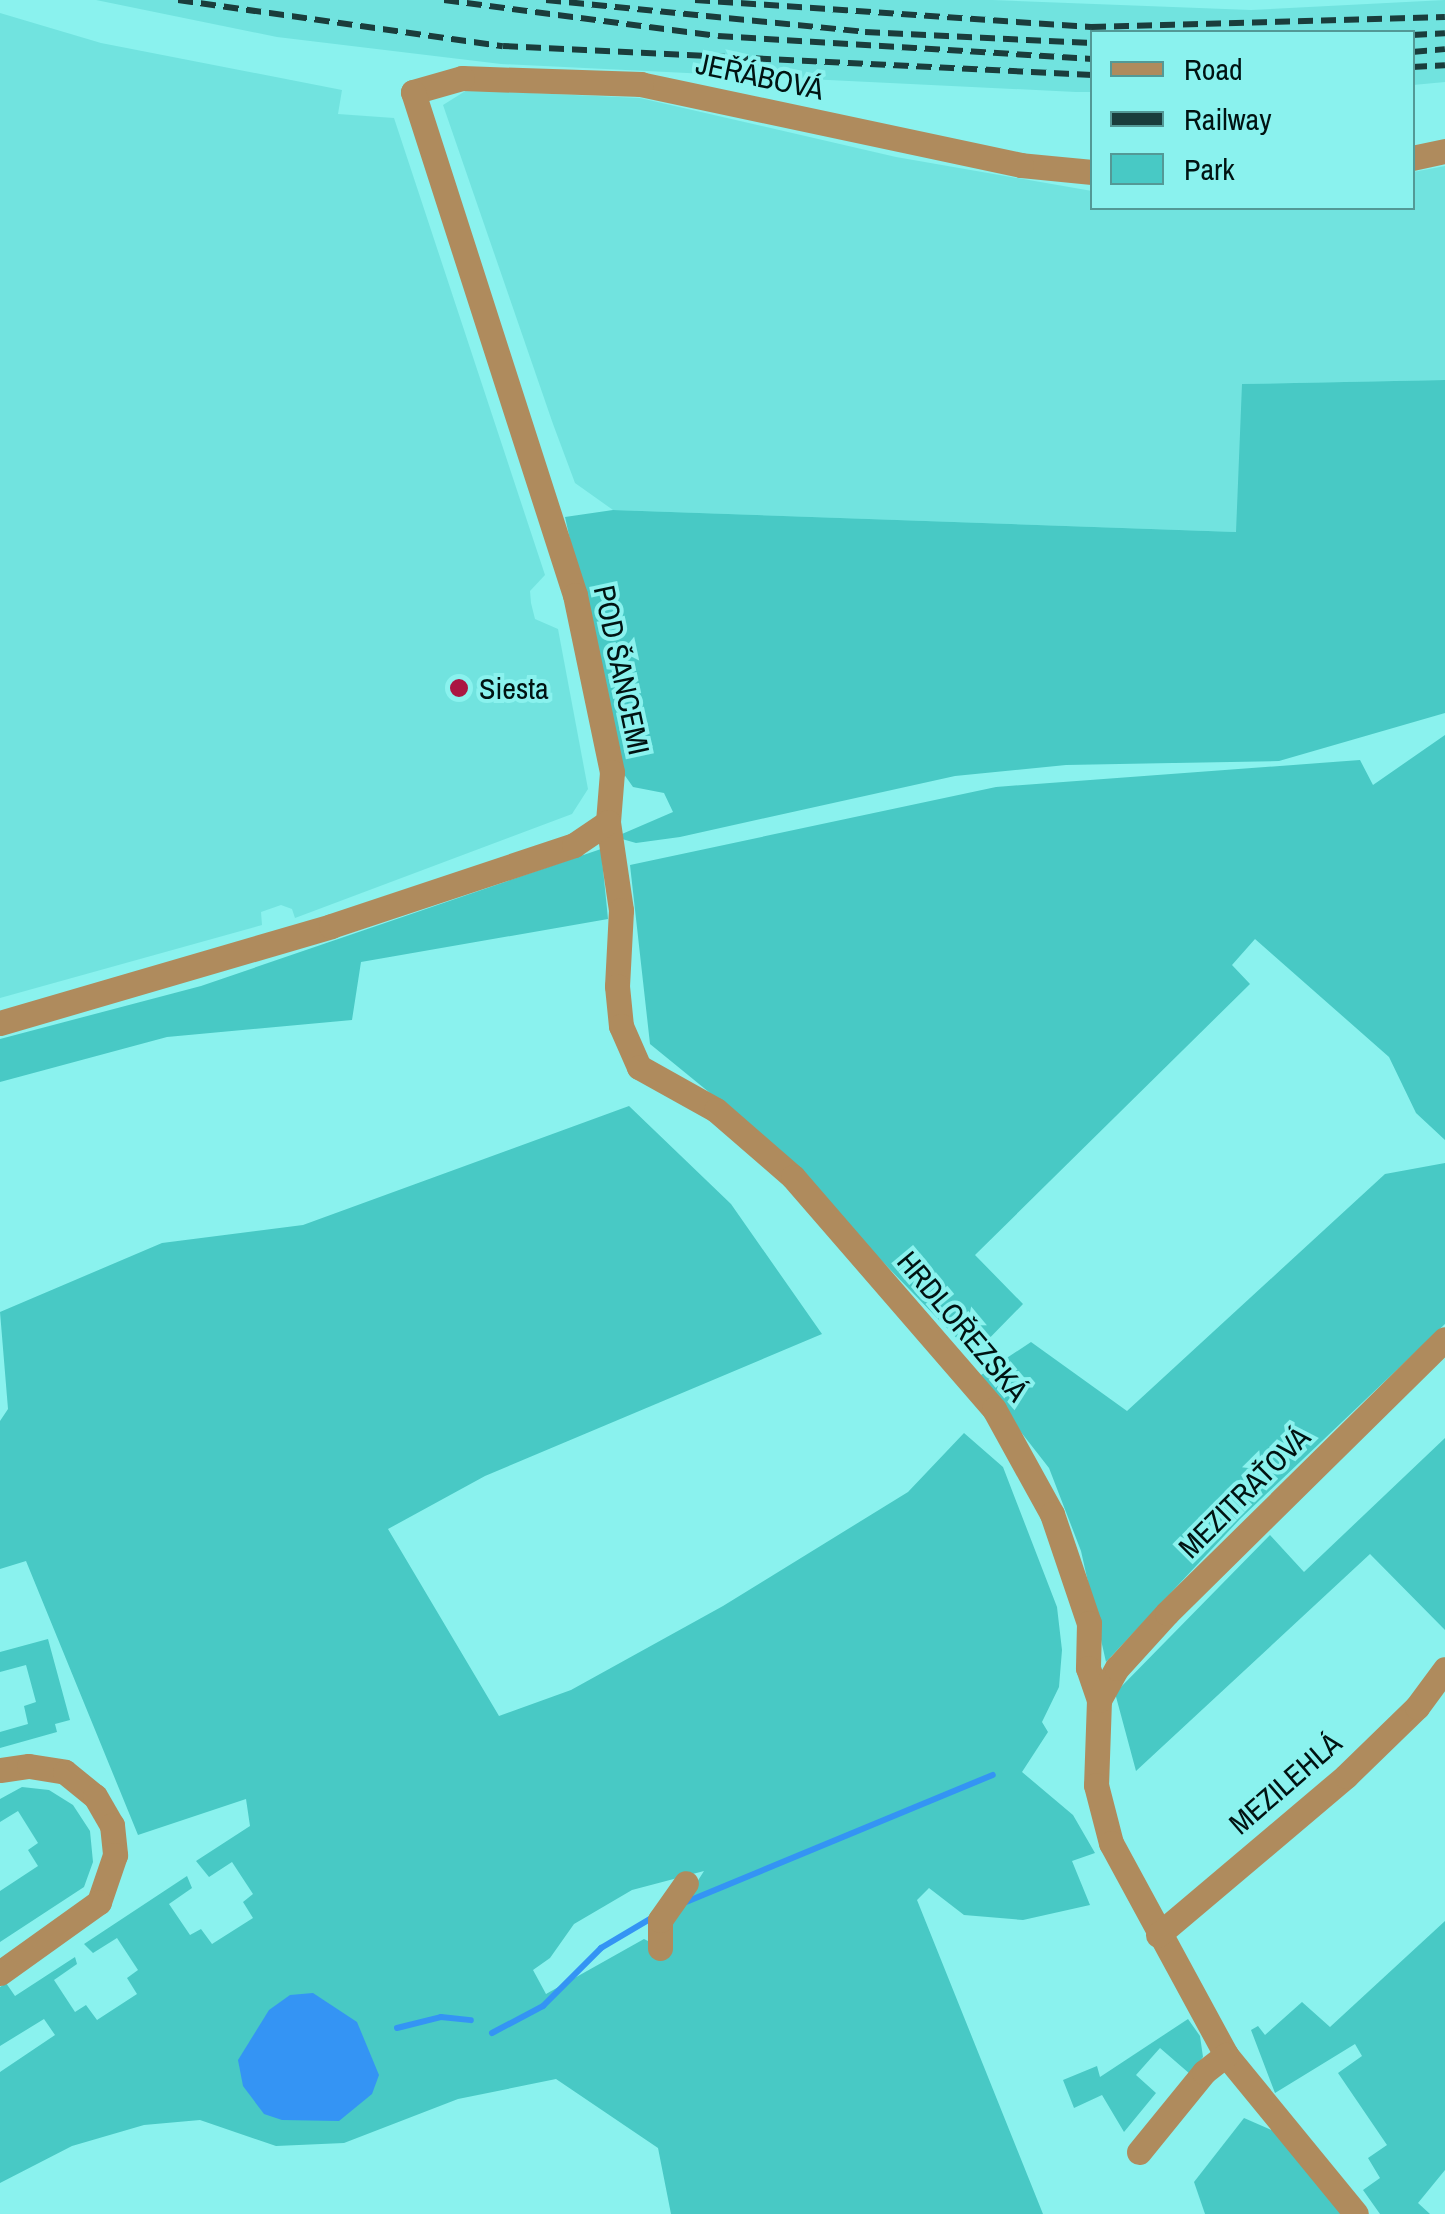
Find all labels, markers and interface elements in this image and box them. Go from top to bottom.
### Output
legend [1090,30,1415,210]
street label: JEŘÁBOVÁ [693,45,827,107]
text: Road [1184,49,1243,89]
text: Railway [1184,99,1271,139]
text: Park [1184,149,1235,189]
street label: POD ŠANCEMI [586,582,658,758]
place label: Siesta [479,670,549,706]
marker: Siesta [448,677,470,699]
street label: HRDLOŘEZSKÁ [890,1244,1036,1408]
street label: MEZITRAŤOVÁ [1171,1419,1317,1565]
street label: MEZILEHLÁ [1222,1725,1348,1841]

